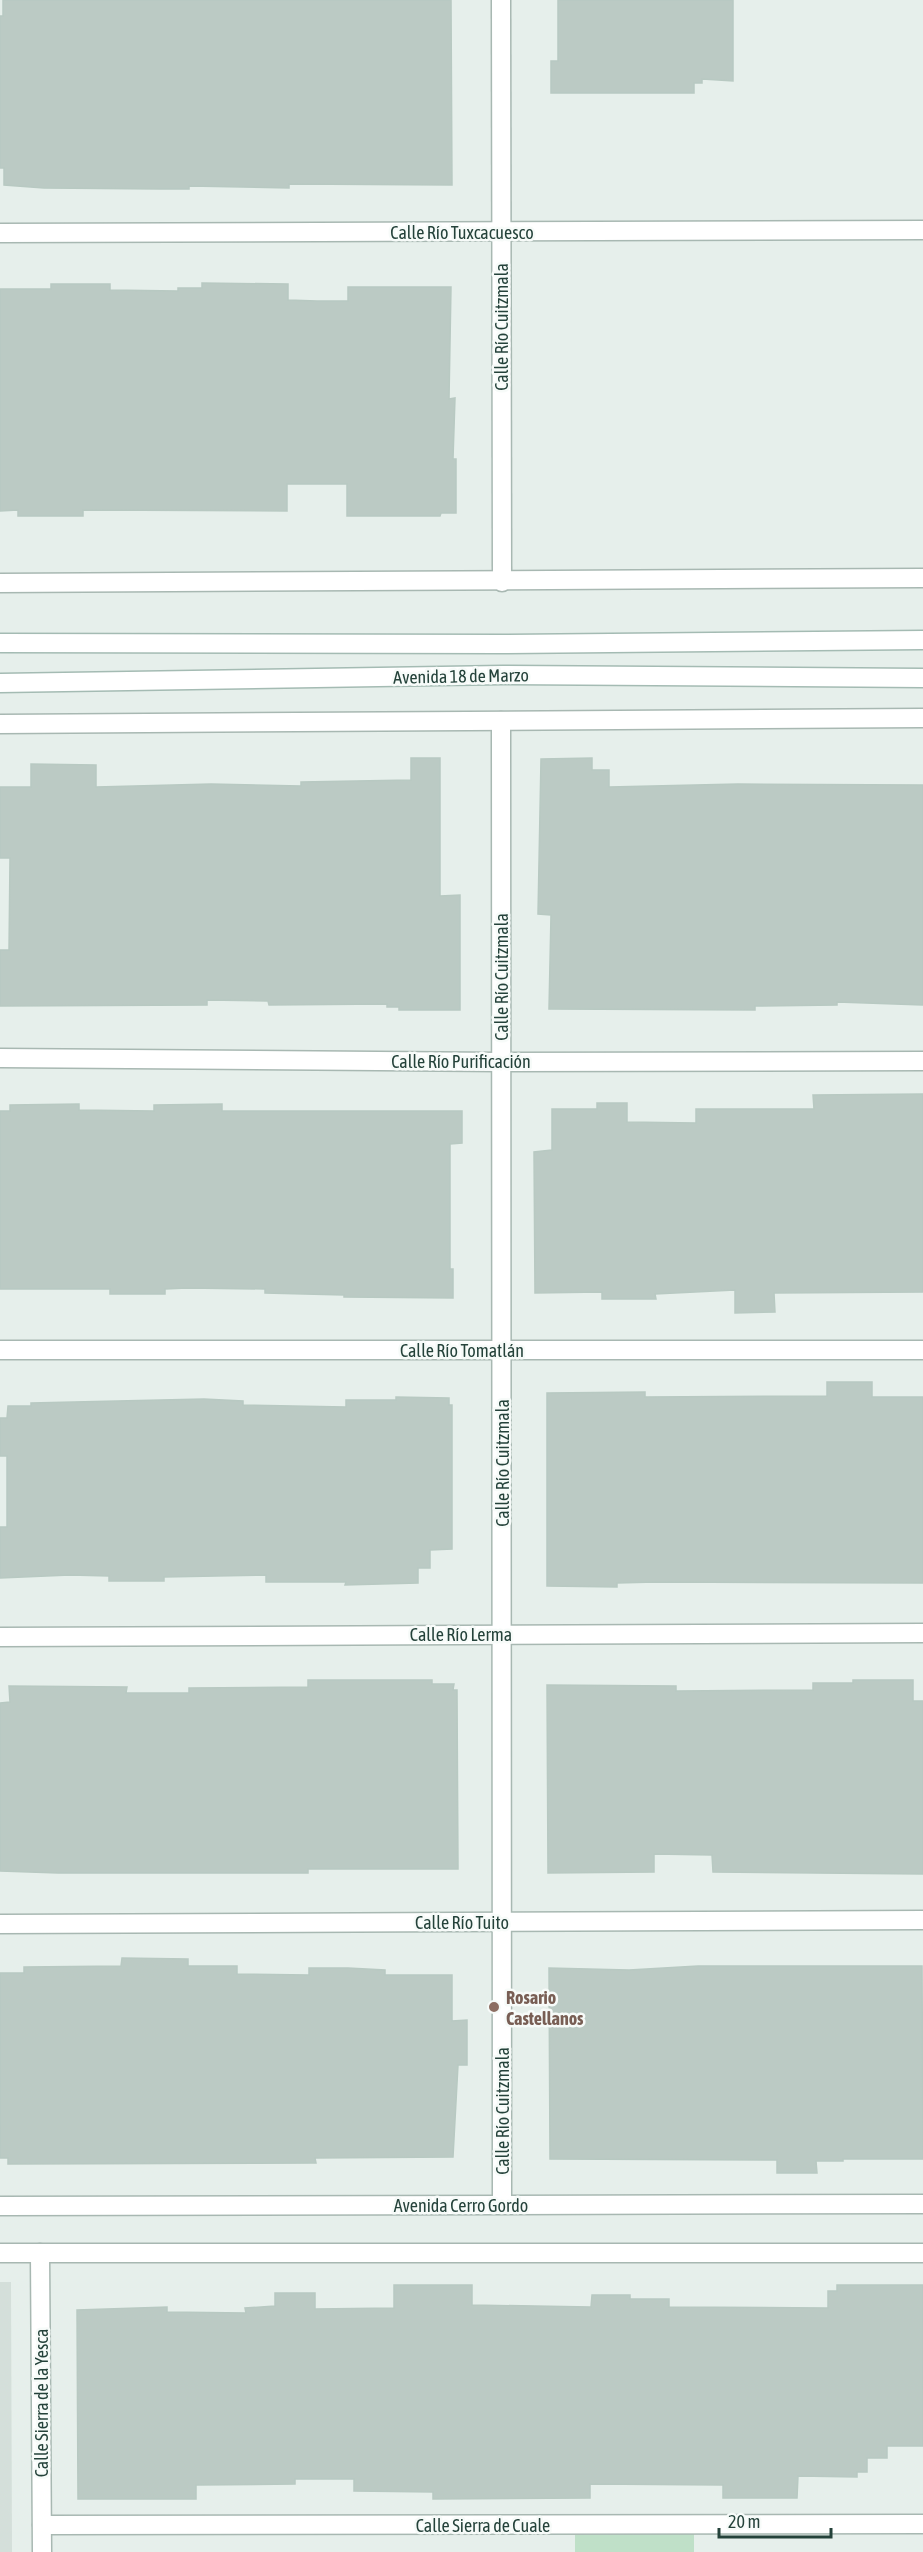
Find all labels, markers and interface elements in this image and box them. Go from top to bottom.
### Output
street label: Calle Río Tuxcacuesco [390,222,534,243]
street label: Calle Río Cuitzmala [491,263,512,391]
street label: Avenida 18 de Marzo [393,664,529,688]
street label: Calle Río Cuitzmala [491,913,512,1041]
street label: Calle Río Purificación [391,1051,531,1072]
street label: Calle Río Tomatlán [400,1340,524,1361]
street label: Calle Río Cuitzmala [492,1399,513,1527]
street label: Calle Río Lerma [410,1624,512,1645]
street label: Calle Río Tuito [415,1912,509,1933]
place label: Rosario Castellanos [506,1987,584,2029]
marker: Rosario Castellanos [487,2000,501,2014]
street label: Calle Río Cuitzmala [492,2047,513,2175]
street label: Avenida Cerro Gordo [394,2195,528,2216]
street label: Calle Sierra de la Yesca [31,2329,52,2477]
scale bar [719,2501,832,2539]
text: 20 m [728,2511,760,2532]
street label: Calle Sierra de Cuale [416,2515,550,2536]

